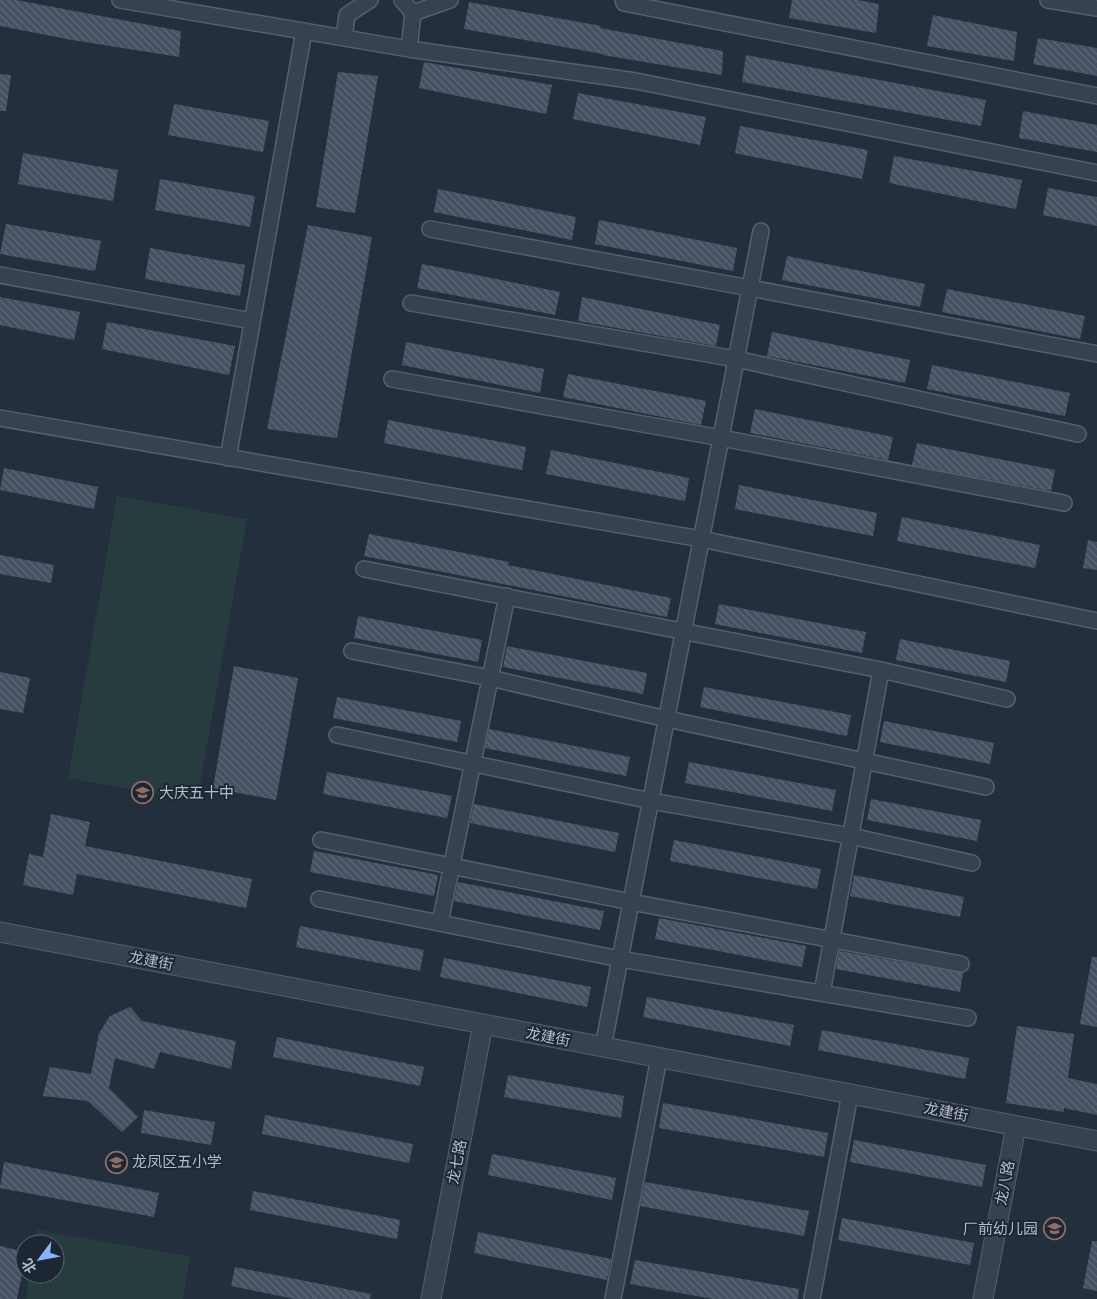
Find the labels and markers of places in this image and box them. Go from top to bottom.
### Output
school or university icon: 大庆五十中 [131,781,155,805]
place label: 大庆五十中 [159,784,234,802]
school or university icon: 龙凤区五小学 [104,1150,128,1174]
place label: 龙凤区五小学 [132,1153,222,1171]
school or university icon: 厂前幼儿园 [1042,1217,1066,1241]
place label: 厂前幼儿园 [963,1220,1038,1238]

